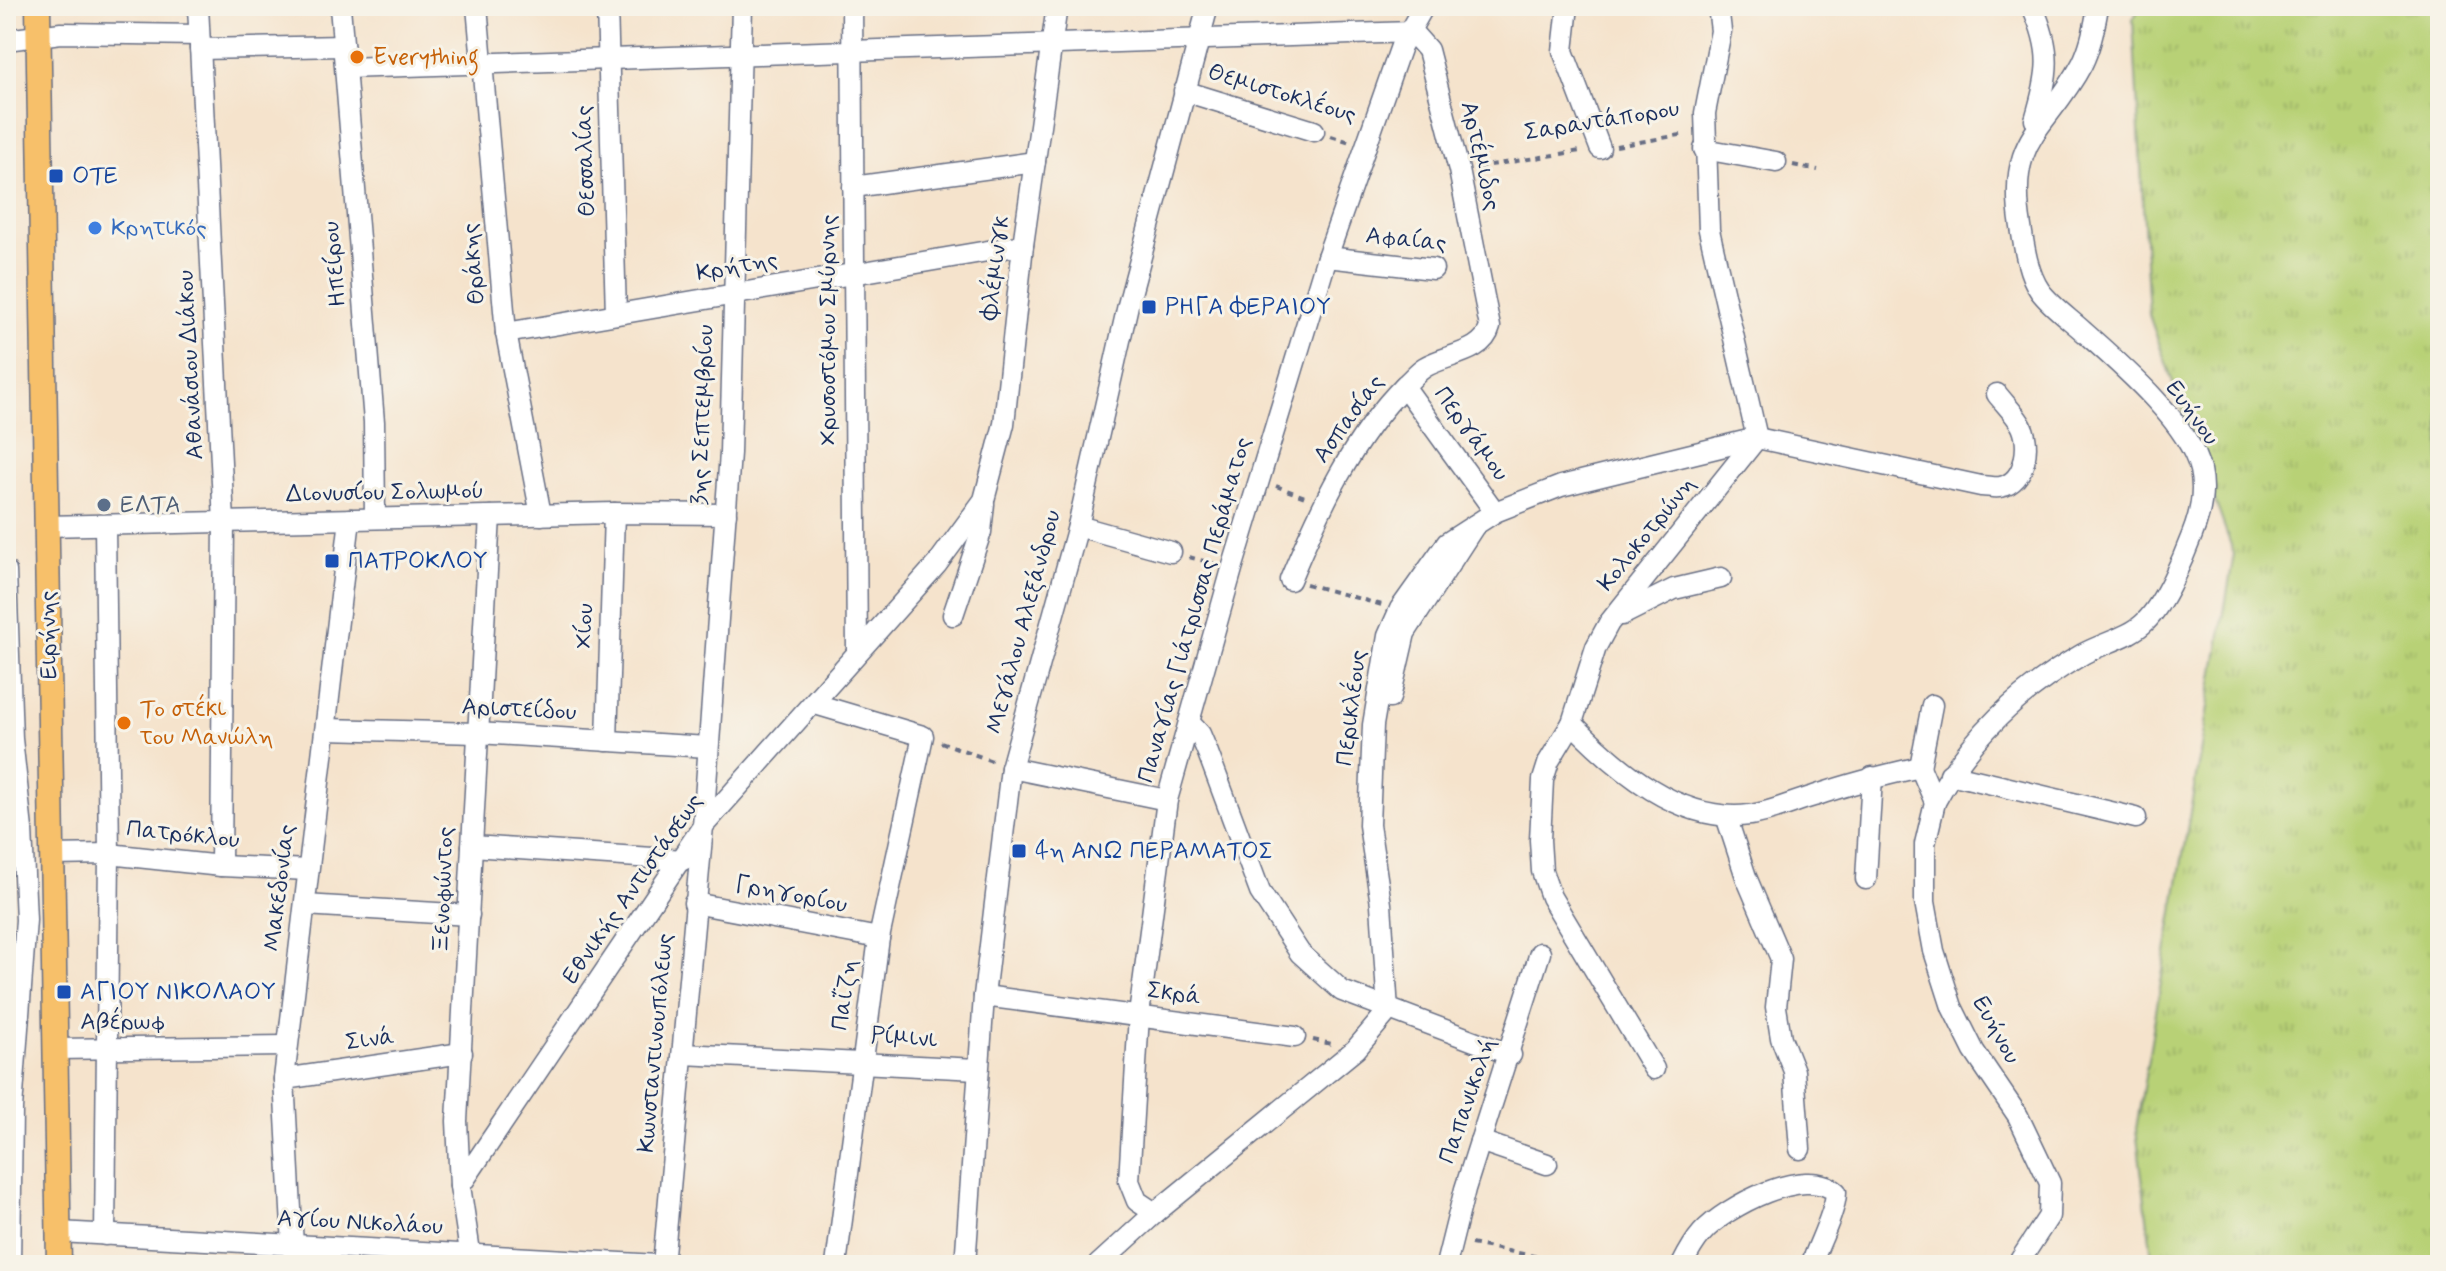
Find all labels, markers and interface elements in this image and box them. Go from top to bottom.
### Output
place label: Everything [373,42,479,76]
marker: Everything [348,48,366,66]
street label: Θεμιστοκλέους [1204,56,1360,131]
street label: Σαραντάπορου [1522,93,1682,149]
street label: Αρτέμιδος [1452,98,1509,214]
street label: Θεσσαλίας [569,105,603,217]
place label: ΟΤΕ [72,161,118,192]
marker: ΟΤΕ [47,167,65,185]
place label: Κρητικός [111,213,207,244]
street label: Φλέμινγκ [973,214,1018,323]
street label: Χρυσοστόμου Σμύρνης [813,215,844,445]
marker: Κρητικός [86,219,104,237]
street label: Ηπείρου [316,220,354,308]
street label: Αφαίας [1364,220,1448,260]
street label: Θράκης [455,222,493,306]
street label: Κρήτης [694,245,780,289]
street label: Αθανάσιου Διάκου [171,269,211,461]
place label: ΡΗΓΑ ΦΕΡΑΙΟΥ [1165,292,1331,323]
marker: ΡΗΓΑ ΦΕΡΑΙΟΥ [1140,298,1158,316]
street label: 3ης Σεπτεμβρίου [684,324,722,506]
street label: Ασπασίας [1306,369,1392,469]
street label: Ευήνου [2158,374,2226,452]
street label: Περγάμου [1426,381,1516,488]
street label: Παναγίας Γιάτρισσας Περάματος [1131,434,1259,786]
street label: Κολοκοτρώνη [1591,470,1703,598]
street label: Διονυσίου Σολωμού [286,476,484,510]
place label: ΕΛΤΑ [120,490,181,521]
marker: ΕΛΤΑ [95,496,113,514]
street label: Μεγάλου Αλεξάνδρου [979,506,1069,737]
place label: ΠΑΤΡΟΚΛΟΥ [348,546,488,577]
marker: ΠΑΤΡΟΚΛΟΥ [323,552,341,570]
street label: Ειρήνης [33,590,65,680]
street label: Χίου [569,603,601,649]
street label: Περικλέους [1329,648,1374,768]
street label: Αριστείδου [461,692,577,728]
place label: Το στέκι του Μανώλη [139,693,274,753]
marker: Το στέκι του Μανώλη [115,714,133,732]
street label: Εθνικής Αντιστάσεως [556,788,710,990]
street label: Πατρόκλου [125,814,241,856]
street label: Μακεδονίας [257,823,303,953]
street label: Ξενοφώντος [426,826,462,954]
place label: 4η ΑΝΩ ΠΕΡΑΜΑΤΟΣ [1035,836,1273,867]
marker: 4η ΑΝΩ ΠΕΡΑΜΑΤΟΣ [1010,842,1028,860]
street label: Γρηγορίου [732,869,850,921]
street label: Κωνσταντινουπόλεως [631,932,681,1154]
street label: Παΐζη [825,957,865,1033]
street label: Σκρά [1145,975,1203,1013]
place label: ΑΓΙΟΥ ΝΙΚΟΛΑΟΥ [80,977,276,1008]
marker: ΑΓΙΟΥ ΝΙΚΟΛΑΟΥ [55,983,73,1001]
street label: Ευήνου [1965,991,2027,1070]
street label: Αβέρωφ [80,1006,166,1038]
street label: Ρίμινι [870,1020,939,1056]
street label: Σινά [344,1021,396,1059]
street label: Παπανικολή [1432,1034,1504,1168]
street label: Αγίου Νικολάου [276,1203,444,1243]

